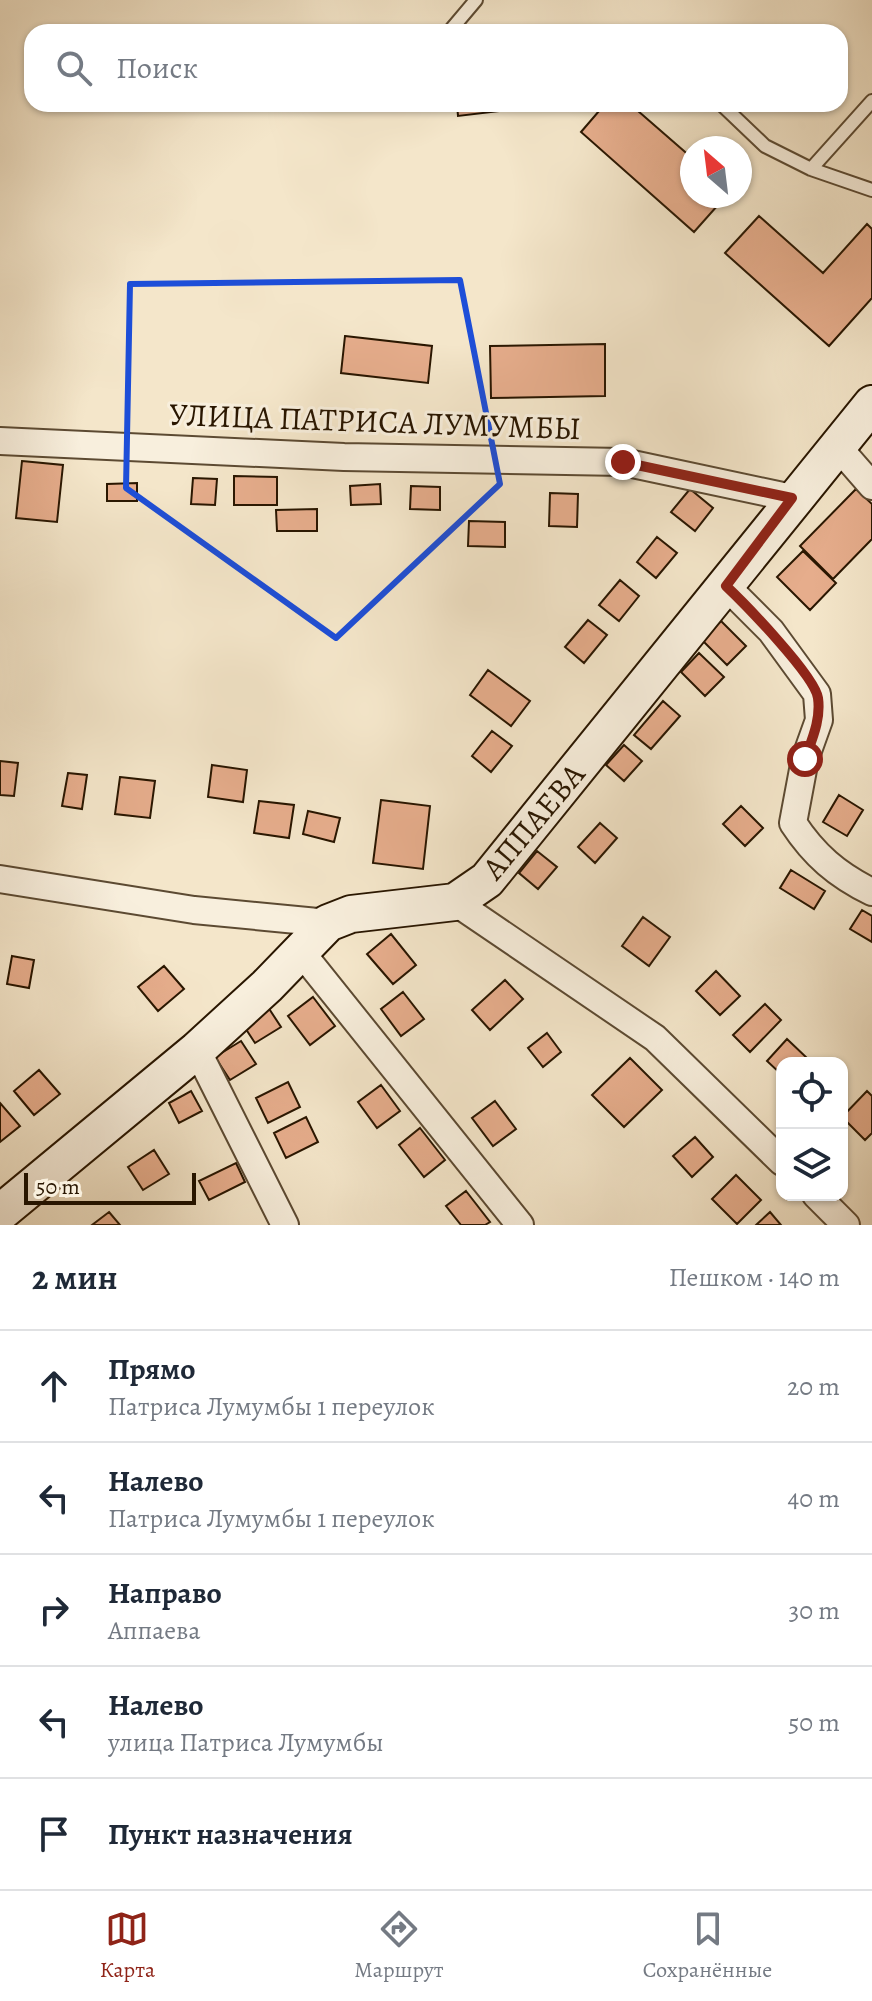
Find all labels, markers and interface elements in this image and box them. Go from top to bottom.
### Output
search box [24,24,848,112]
icon: search [52,46,96,90]
text: Поиск [116,48,198,88]
north arrow [680,136,752,208]
street label: УЛИЦА ПАТРИСА ЛУМУМБЫ [168,392,582,450]
route end [605,444,641,480]
route start [787,741,823,777]
street label: АППАЕВА [471,753,595,889]
map controls [776,1057,848,1201]
button: locate [776,1057,848,1129]
button: layers [776,1129,848,1201]
scale bar [24,1169,196,1205]
text: 50 m [36,1172,80,1202]
text: 2 мин [32,1254,118,1301]
text: Пешком · 140 m [669,1260,840,1295]
text: Прямо [108,1349,195,1389]
icon: ahead [32,1364,76,1408]
text: 20 m [787,1369,840,1404]
text: Патриса Лумумбы 1 переулок [108,1389,435,1424]
text: Налево [108,1461,203,1501]
icon: left [32,1476,76,1520]
text: 40 m [788,1481,840,1516]
text: Патриса Лумумбы 1 переулок [108,1501,435,1536]
text: Направо [108,1573,222,1613]
icon: right [32,1588,76,1632]
text: 30 m [789,1593,840,1628]
text: Аппаева [108,1613,200,1648]
text: Налево [108,1685,203,1725]
icon: left [32,1700,76,1744]
text: 50 m [788,1705,840,1740]
text: улица Патриса Лумумбы [108,1725,384,1760]
icon: arrive [32,1812,76,1856]
text: Пункт назначения [108,1814,353,1854]
tab: Карта [100,1907,155,1985]
tab: Маршрут [354,1907,443,1985]
tab: Сохранённые [643,1907,772,1985]

